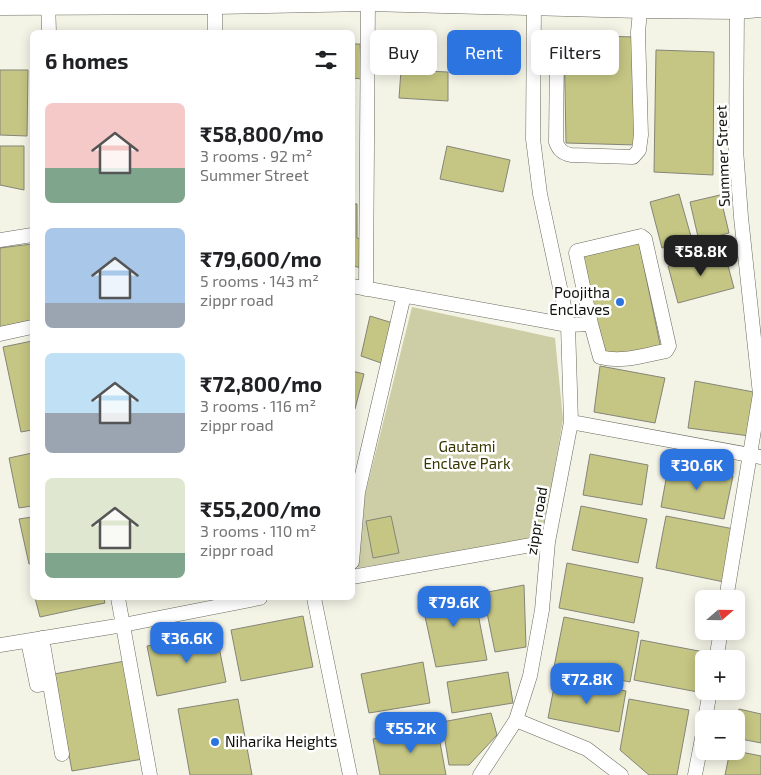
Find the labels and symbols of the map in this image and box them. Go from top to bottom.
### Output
street label: Summer Street [711,104,733,207]
pin: ₹58.8K [660,234,742,277]
place label: Poojitha Enclaves [549,283,610,318]
marker: Poojitha Enclaves [614,296,626,308]
park label: Gautami Enclave Park [423,437,511,472]
pin: ₹30.6K [656,448,738,491]
street label: zippr road [522,485,550,556]
pin: ₹79.6K [413,586,495,628]
north arrow [695,590,745,640]
pin: ₹36.6K [146,622,228,664]
pin: ₹72.8K [546,662,628,705]
pin: ₹55.2K [370,712,452,754]
place label: Niharika Heights [225,732,337,750]
marker: Niharika Heights [209,736,221,748]

